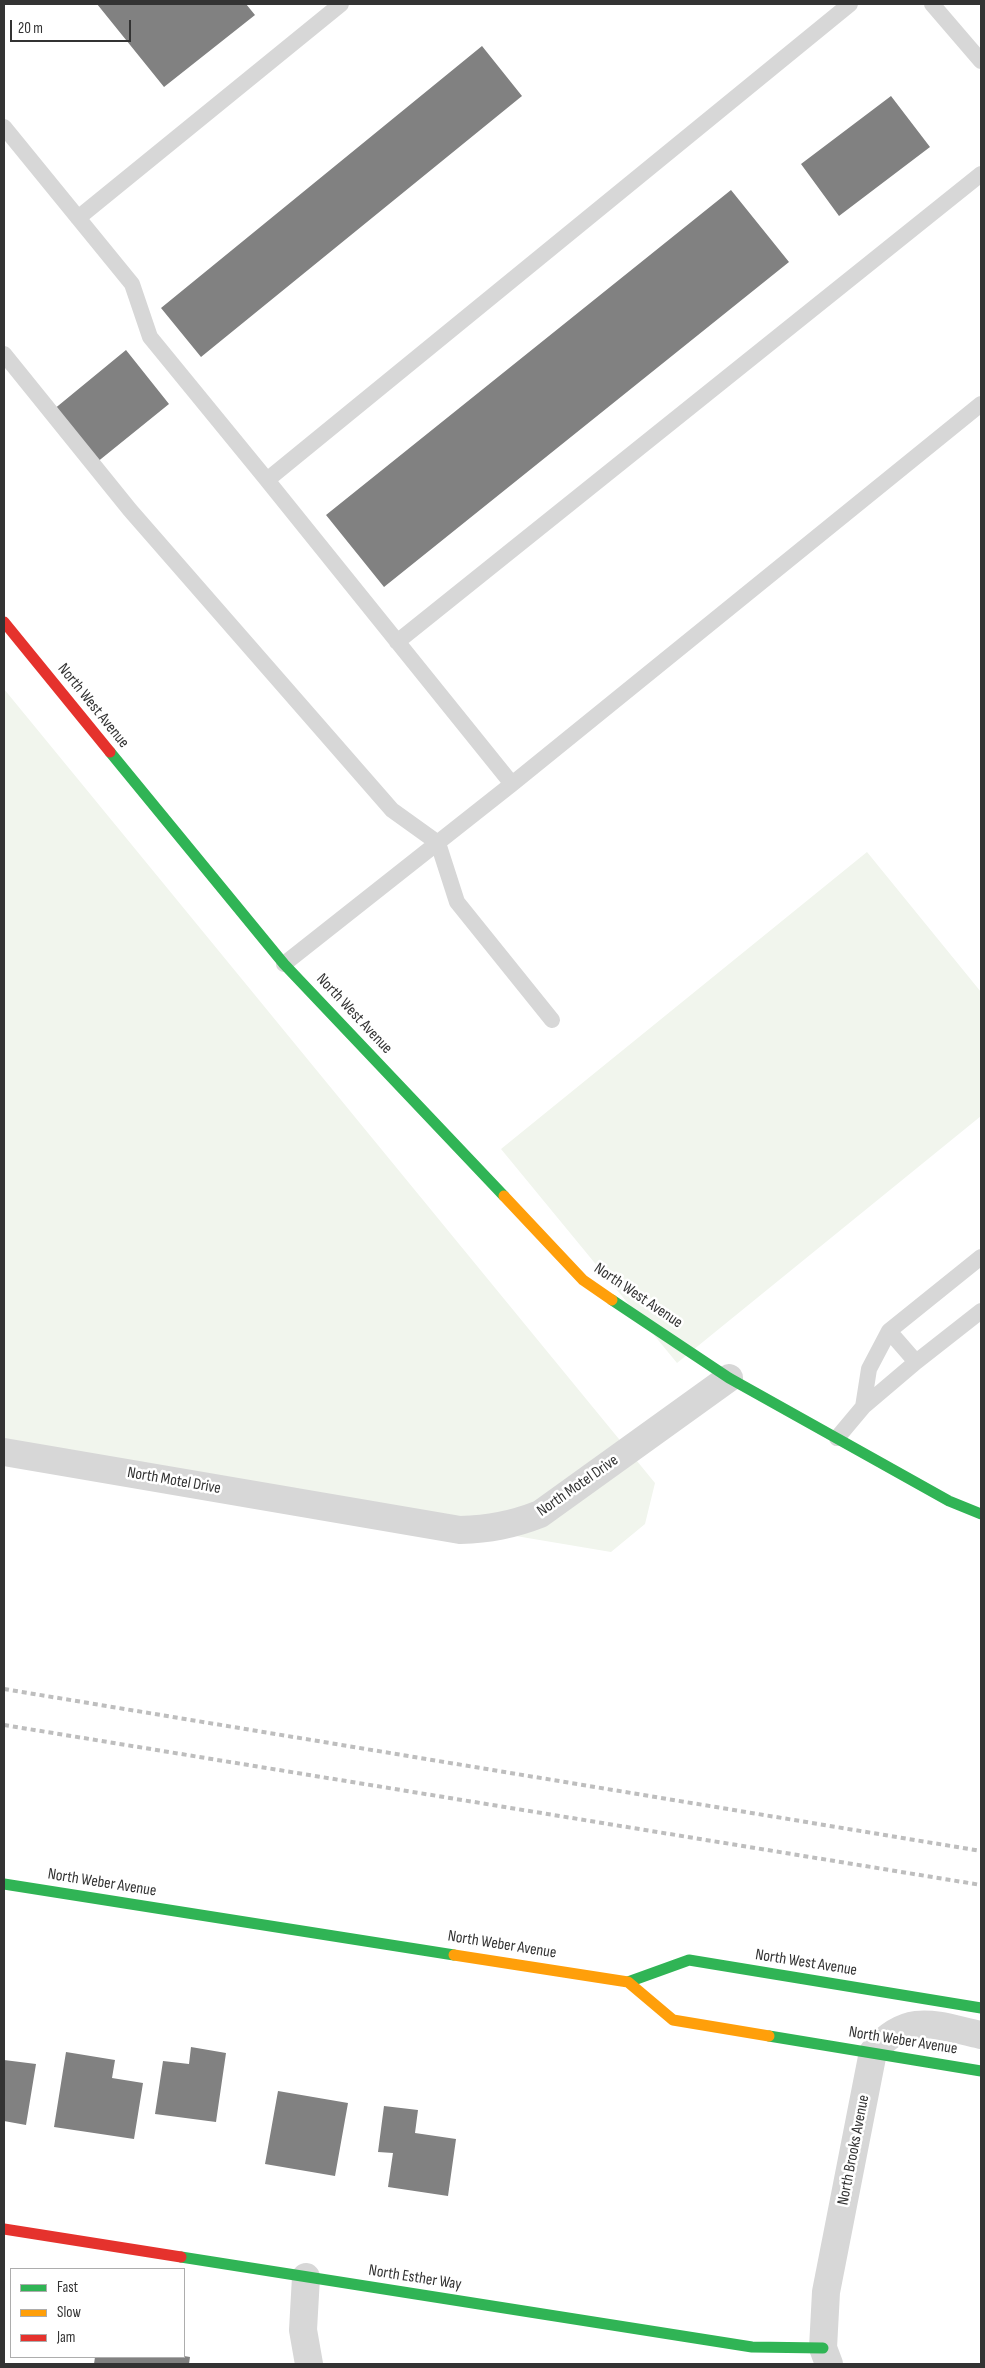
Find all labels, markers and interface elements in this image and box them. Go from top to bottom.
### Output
scale bar [12,10,134,42]
text: 20 m [18,19,43,38]
street label: North West Avenue [53,660,133,752]
street label: North West Avenue [312,970,396,1058]
street label: North West Avenue [590,1259,686,1333]
street label: North Motel Drive [534,1451,622,1521]
street label: North Motel Drive [126,1463,222,1499]
street label: North Weber Avenue [46,1865,158,1901]
street label: North Weber Avenue [446,1927,558,1963]
street label: North West Avenue [754,1945,858,1981]
street label: North Weber Avenue [847,2023,959,2059]
street label: North Brooks Avenue [834,2093,874,2207]
street label: North Esther Way [367,2261,463,2295]
legend [10,2268,185,2358]
text: Fast [57,2278,78,2297]
text: Slow [57,2303,81,2322]
text: Jam [57,2328,75,2347]

